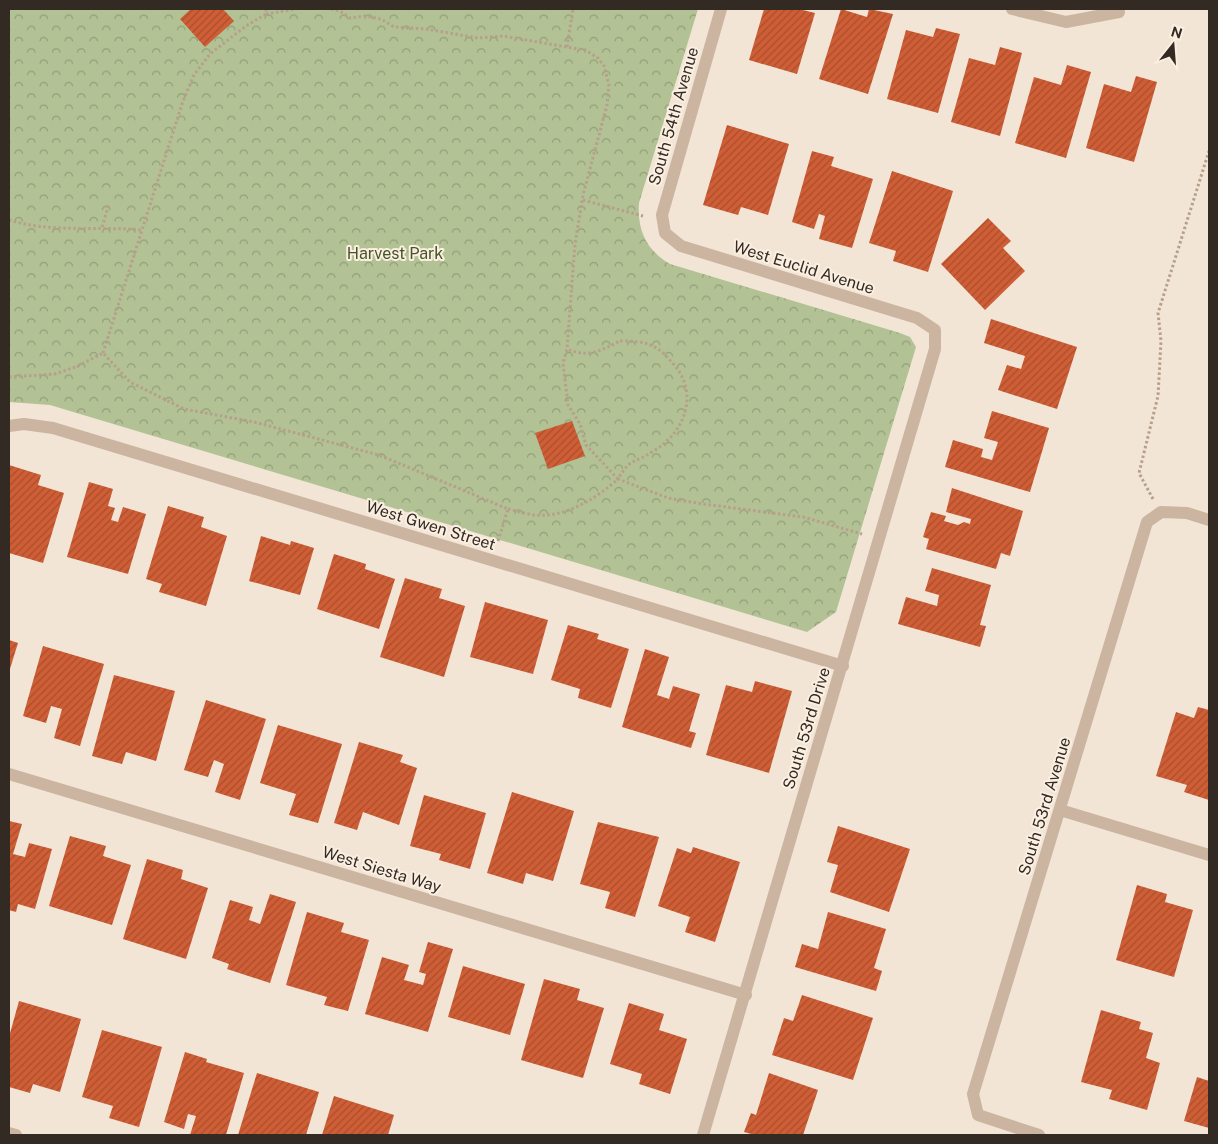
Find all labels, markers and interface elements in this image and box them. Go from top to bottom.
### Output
north arrow [1148,20,1198,70]
text: N [1169,23,1184,42]
street label: South 54th Avenue [645,45,702,187]
street label: West Euclid Avenue [731,237,877,298]
park label: Harvest Park [347,244,443,263]
street label: West Gwen Street [364,497,498,554]
street label: South 53rd Drive [779,665,834,791]
street label: South 53rd Avenue [1014,735,1074,877]
street label: West Siesta Way [320,842,444,897]

